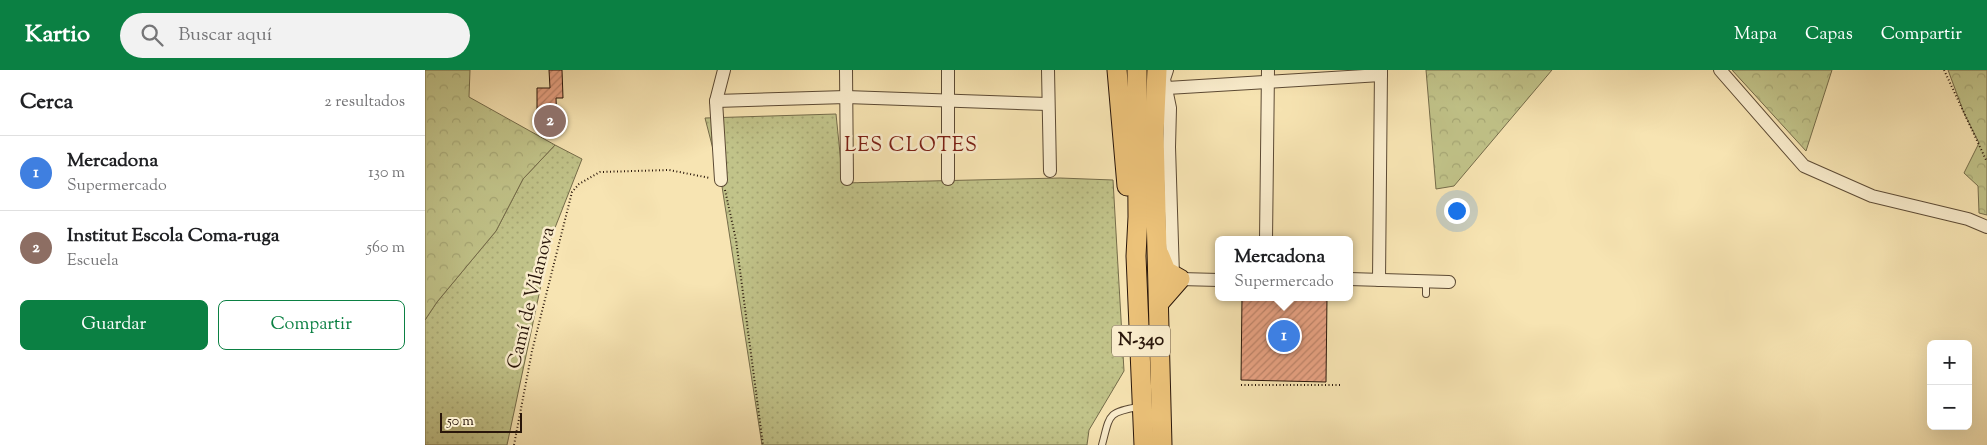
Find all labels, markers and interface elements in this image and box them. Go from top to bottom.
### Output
search box [120,13,470,58]
text: Kartio [25,18,90,52]
icon: search [138,21,166,49]
text: Buscar aquí [178,22,272,49]
text: Mapa [1734,22,1777,48]
text: Capas [1805,22,1853,48]
text: Compartir [1881,22,1962,48]
text: Cerca [20,88,73,118]
text: 2 resultados [324,91,405,114]
pin: 2 [534,102,566,140]
district label: LES CLOTES [844,132,978,161]
text: Mercadona [67,148,158,175]
text: 1 [33,162,39,185]
text: 130 m [368,162,405,185]
text: Supermercado [67,175,167,198]
your location [1444,198,1470,224]
text: Institut Escola Coma-ruga [67,223,280,250]
street label: Camí de Vilanova [501,224,563,372]
popup [1215,236,1353,301]
text: 2 [32,237,40,260]
text: 560 m [366,237,405,260]
text: Mercadona [1234,244,1325,271]
text: Escuela [67,250,119,273]
text: Supermercado [1234,271,1334,294]
button: Guardar [20,300,208,350]
button: Compartir [218,300,405,350]
pin: 1 [1268,317,1300,355]
road number: N-340 [1112,326,1170,356]
map controls [1927,340,1972,430]
button: + [1927,340,1972,385]
button: − [1927,385,1972,430]
scale bar [440,410,523,433]
text: 50 m [447,412,474,432]

